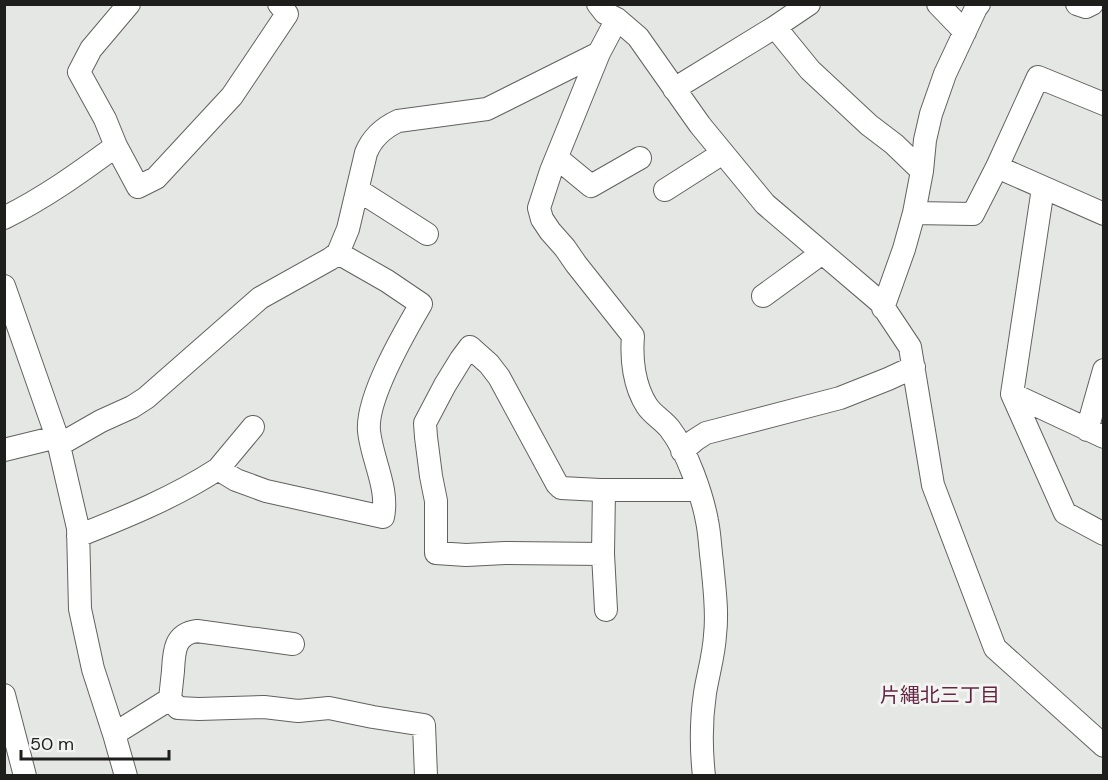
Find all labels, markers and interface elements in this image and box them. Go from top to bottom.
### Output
district label: 片縄北三丁目 [880,682,1000,708]
scale bar [21,723,170,761]
text: 50 m [30,732,74,756]

